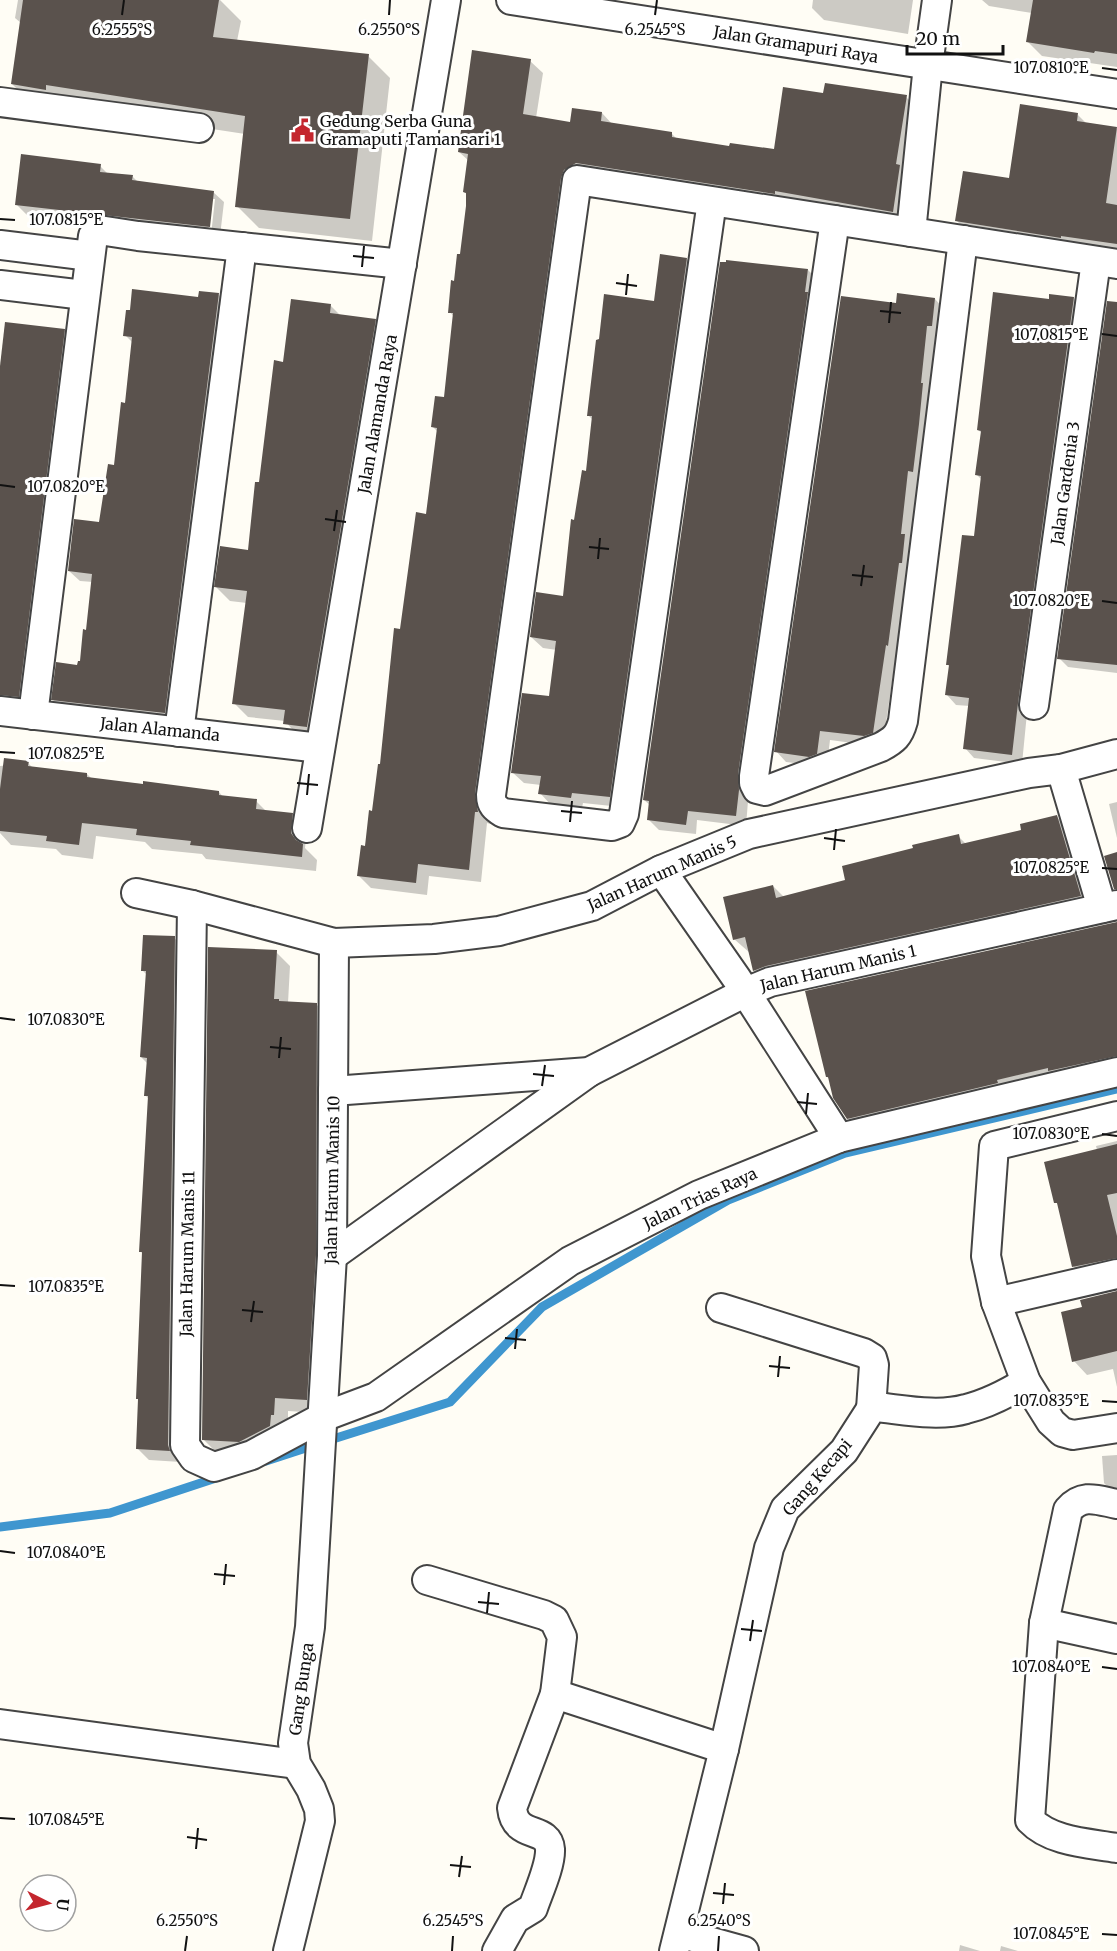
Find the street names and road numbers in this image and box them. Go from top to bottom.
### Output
street label: Jalan Gramapuri Raya [711,21,880,67]
street label: Jalan Alamanda Raya [353,332,401,496]
street label: Jalan Gardenia 3 [1046,420,1084,547]
street label: Jalan Alamanda [98,713,221,745]
street label: Jalan Harum Manis 5 [583,831,740,915]
street label: Jalan Harum Manis 1 [757,940,918,996]
street label: Jalan Harum Manis 10 [321,1095,343,1266]
street label: Jalan Trias Raya [639,1163,760,1233]
street label: Jalan Harum Manis 11 [176,1171,198,1338]
street label: Gang Kecapi [778,1434,856,1520]
street label: Gang Bunga [285,1641,317,1737]

